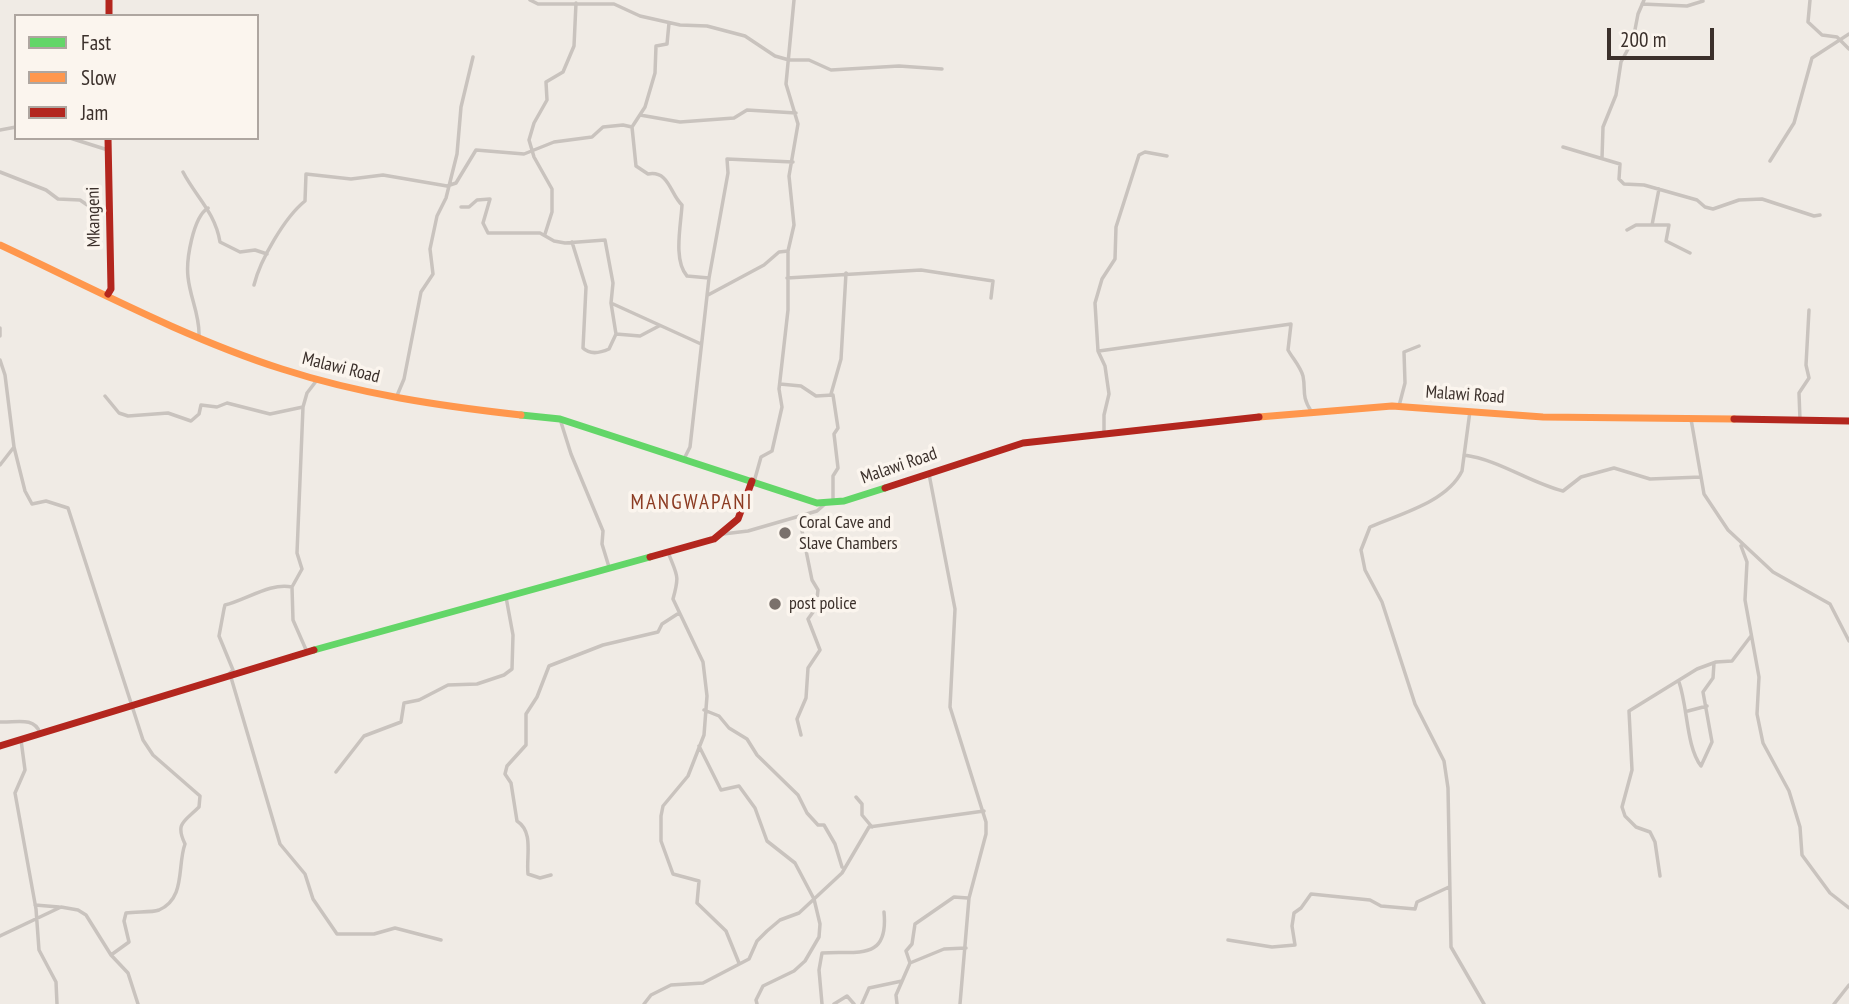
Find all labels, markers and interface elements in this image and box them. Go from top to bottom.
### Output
legend [14,14,259,140]
scale bar [1611,14,1718,58]
text: 200 m [1620,26,1666,53]
text: Fast [81,29,111,56]
text: Slow [81,64,116,91]
text: Jam [81,99,108,126]
street label: Mkangeni [83,187,105,247]
street label: Malawi Road [300,348,382,388]
street label: Malawi Road [1425,381,1505,409]
street label: Malawi Road [858,443,940,489]
district label: MANGWAPANI [632,490,752,516]
place label: Coral Cave and Slave Chambers [799,512,898,554]
marker: Coral Cave and Slave Chambers [777,525,793,541]
place label: post police [789,593,857,615]
marker: post police [767,596,783,612]

